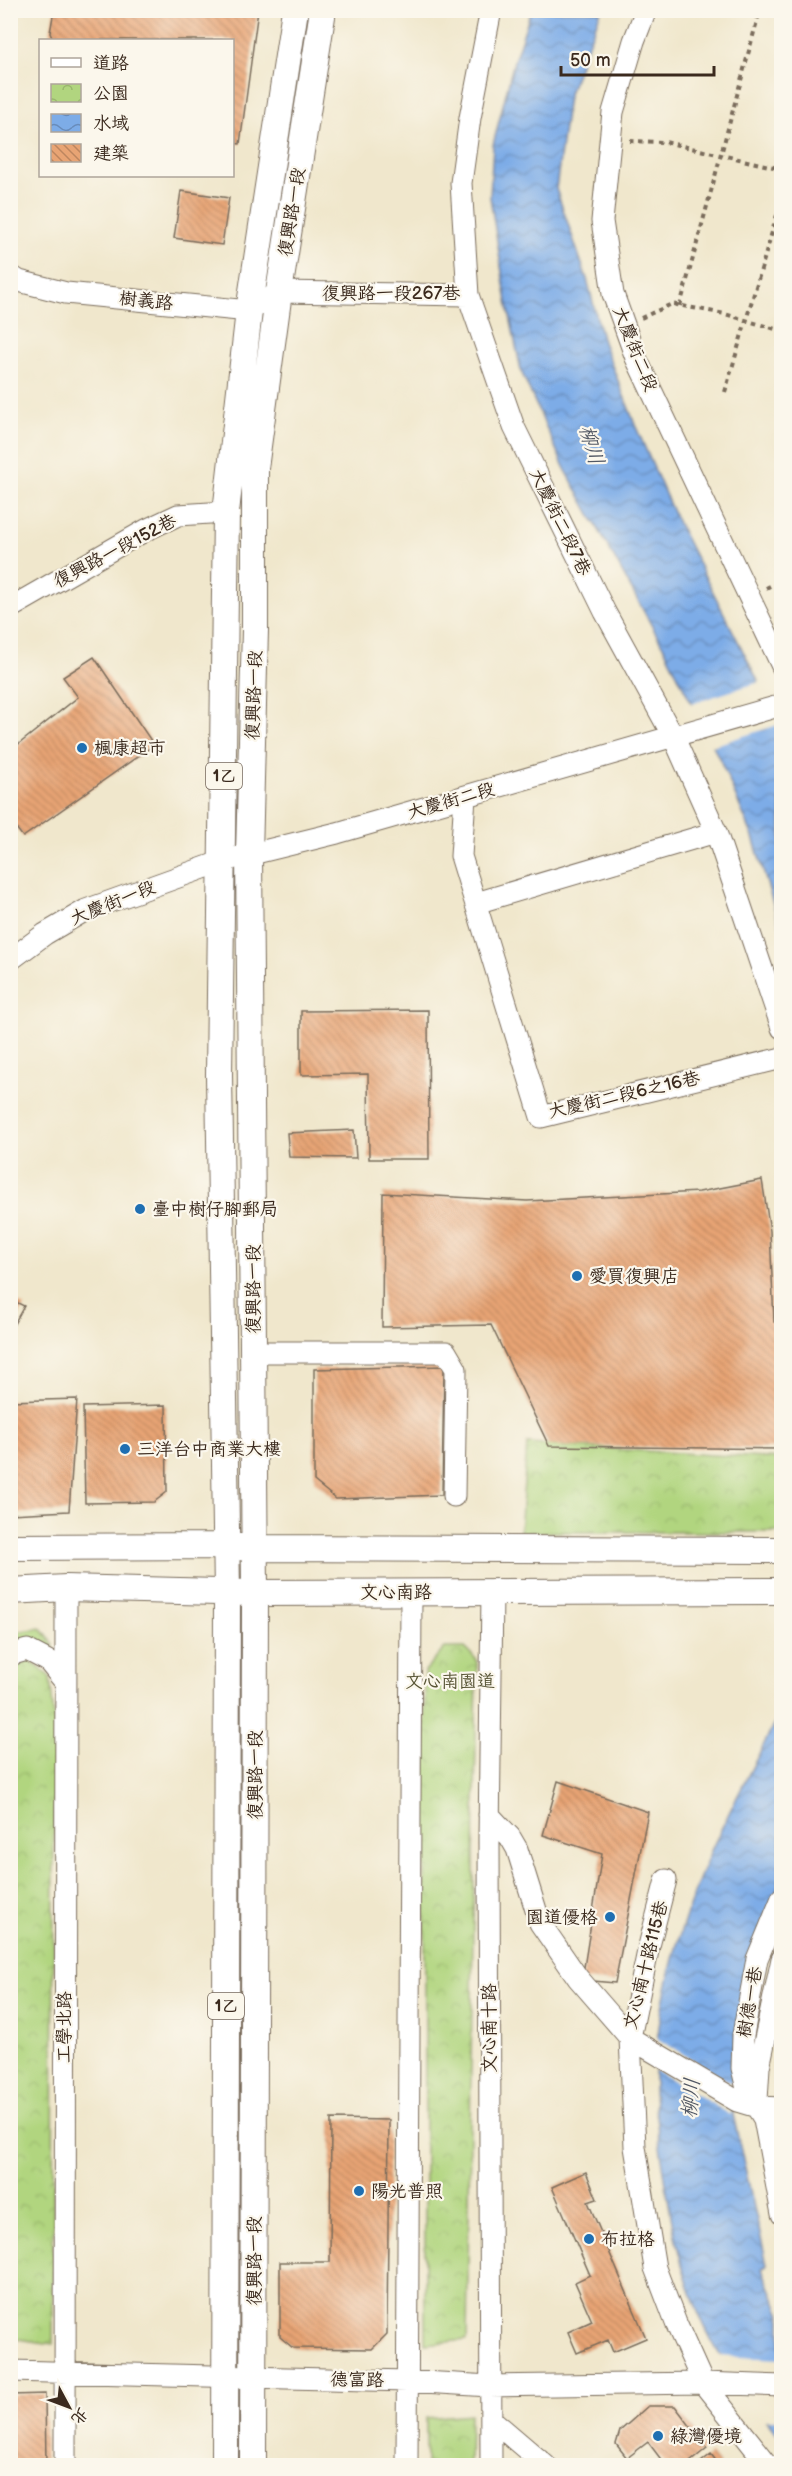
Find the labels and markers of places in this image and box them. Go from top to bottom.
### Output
place label: 楓康超市 [94,738,166,759]
marker: 楓康超市 [75,741,89,755]
place label: 臺中樹仔腳郵局 [152,1199,278,1220]
marker: 臺中樹仔腳郵局 [133,1202,147,1216]
place label: 愛買復興店 [589,1266,679,1287]
marker: 愛買復興店 [570,1269,584,1283]
place label: 三洋台中商業大樓 [137,1439,281,1460]
marker: 三洋台中商業大樓 [118,1442,132,1456]
place label: 園道優格 [526,1907,598,1928]
marker: 園道優格 [603,1910,617,1924]
place label: 陽光普照 [371,2181,443,2202]
marker: 陽光普照 [352,2184,366,2198]
place label: 布拉格 [601,2229,655,2250]
marker: 布拉格 [582,2232,596,2246]
place label: 綠灣優境 [670,2426,742,2447]
marker: 綠灣優境 [651,2429,665,2443]

